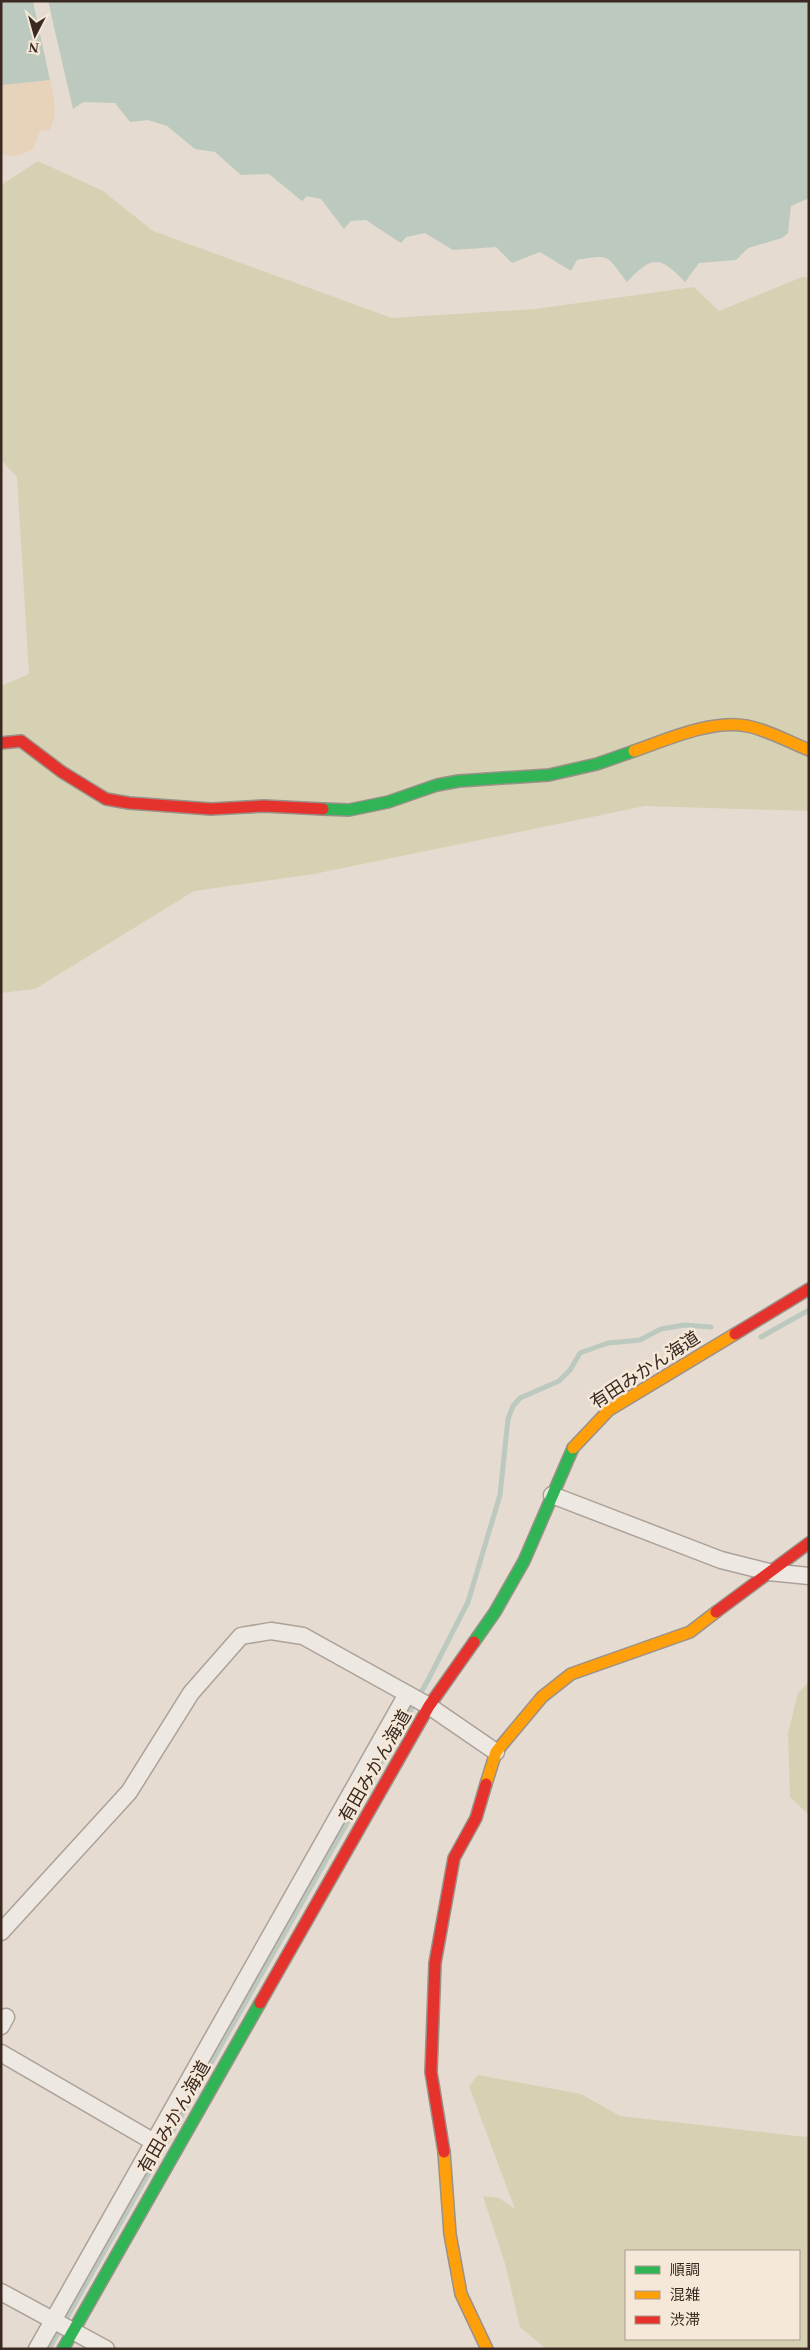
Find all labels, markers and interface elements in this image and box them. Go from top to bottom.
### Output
north arrow [10,10,60,60]
text: N [28,39,40,55]
street label: 有田みかん海道 [587,1327,703,1413]
street label: 有田みかん海道 [335,1706,415,1826]
street label: 有田みかん海道 [134,2057,214,2177]
legend [625,2250,800,2340]
text: 順調 [670,2262,700,2278]
text: 混雑 [670,2287,700,2303]
text: 渋滞 [670,2312,700,2328]

